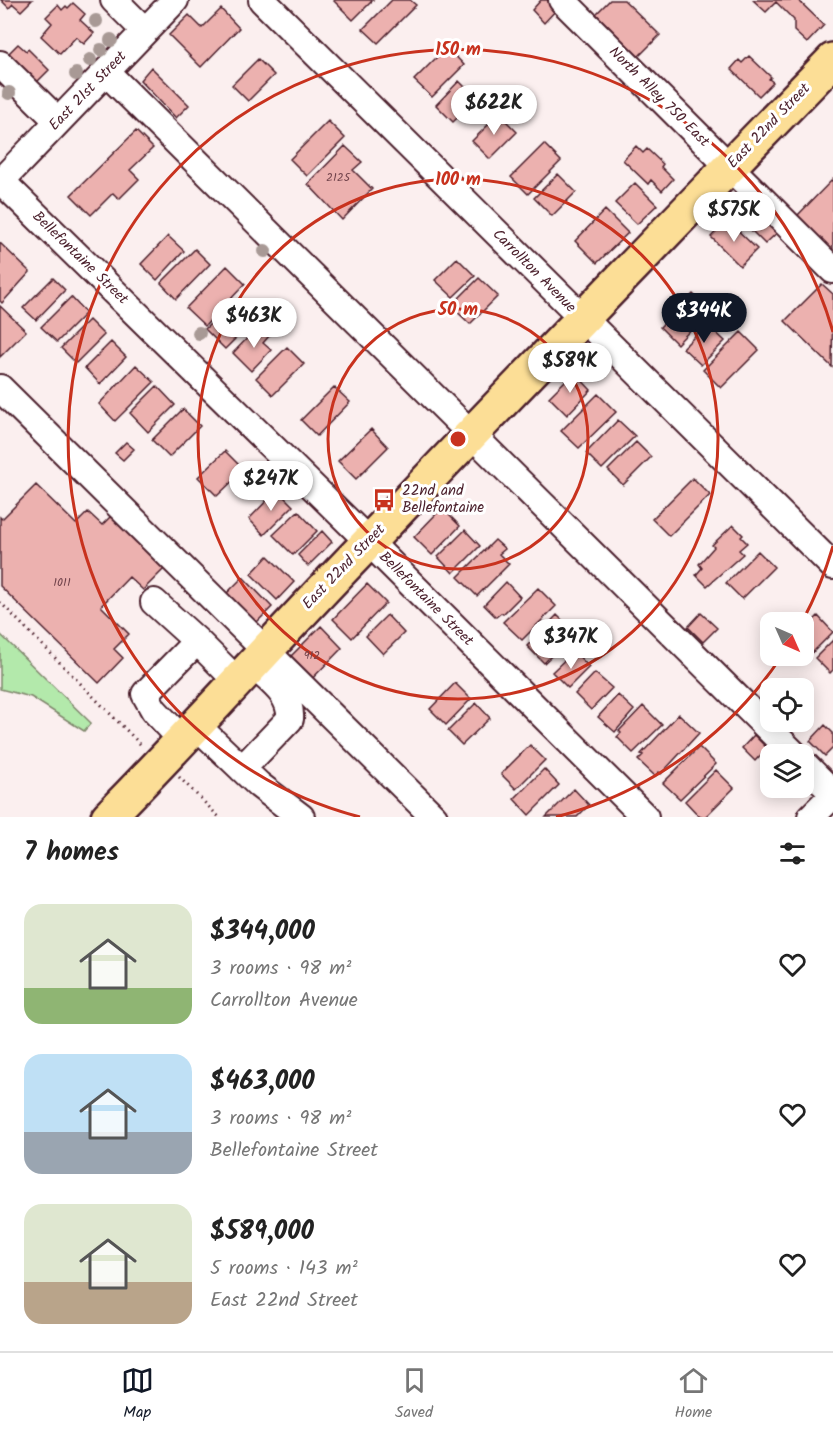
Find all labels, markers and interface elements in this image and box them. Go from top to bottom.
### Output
text: 150 m [435,36,481,65]
street label: North Alley 750 East [603,41,715,153]
street label: East 21st Street [43,45,133,137]
street label: East 22nd Street [722,78,816,174]
pin: $622K [452,85,536,136]
text: $622K [465,88,523,120]
text: 100 m [435,166,481,195]
house number: 2125 [326,168,352,187]
pin: $575K [692,192,776,243]
text: $575K [707,195,761,227]
street label: Bellefontaine Street [26,206,134,311]
street label: Carrollton Avenue [486,223,582,319]
pin: $344K [662,293,746,344]
text: 50 m [437,296,478,325]
text: $344K [676,296,732,328]
pin: $463K [212,298,296,349]
text: $463K [226,301,282,333]
pin: $589K [528,343,612,394]
text: $589K [542,346,598,378]
centre of rings [448,429,468,449]
pin: $247K [229,461,313,512]
text: $247K [243,464,299,496]
place label: 22nd and Bellefontaine [402,479,484,520]
bus stop icon: 22nd and Bellefontaine [371,487,397,513]
street label: East 22nd Street [297,519,391,615]
street label: Bellefontaine Street [373,546,479,652]
house number: 1011 [53,573,71,592]
north arrow [760,612,814,666]
map controls [760,612,814,798]
pin: $347K [529,619,613,670]
text: $347K [543,622,599,654]
house number: 912 [304,646,320,665]
button: locate [760,678,814,732]
button: layers [760,744,814,798]
text: 7 homes [24,832,119,874]
icon: filters [776,837,809,870]
text: $344,000 [210,911,315,953]
icon: home [72,928,144,1000]
icon: heart [776,948,809,981]
text: 3 rooms · 98 m² [210,953,351,985]
text: Carrollton Avenue [210,985,358,1017]
text: $463,000 [210,1061,315,1103]
icon: home [72,1078,144,1150]
icon: heart [776,1098,809,1131]
text: 3 rooms · 98 m² [210,1103,351,1135]
text: Bellefontaine Street [210,1135,378,1167]
text: $589,000 [210,1211,314,1253]
icon: home [72,1228,144,1300]
icon: heart [776,1248,809,1281]
text: 5 rooms · 143 m² [210,1253,358,1285]
text: East 22nd Street [210,1285,358,1317]
tab: Map [121,1364,154,1425]
tab: Saved [395,1364,433,1425]
tab: Home [674,1364,712,1425]

